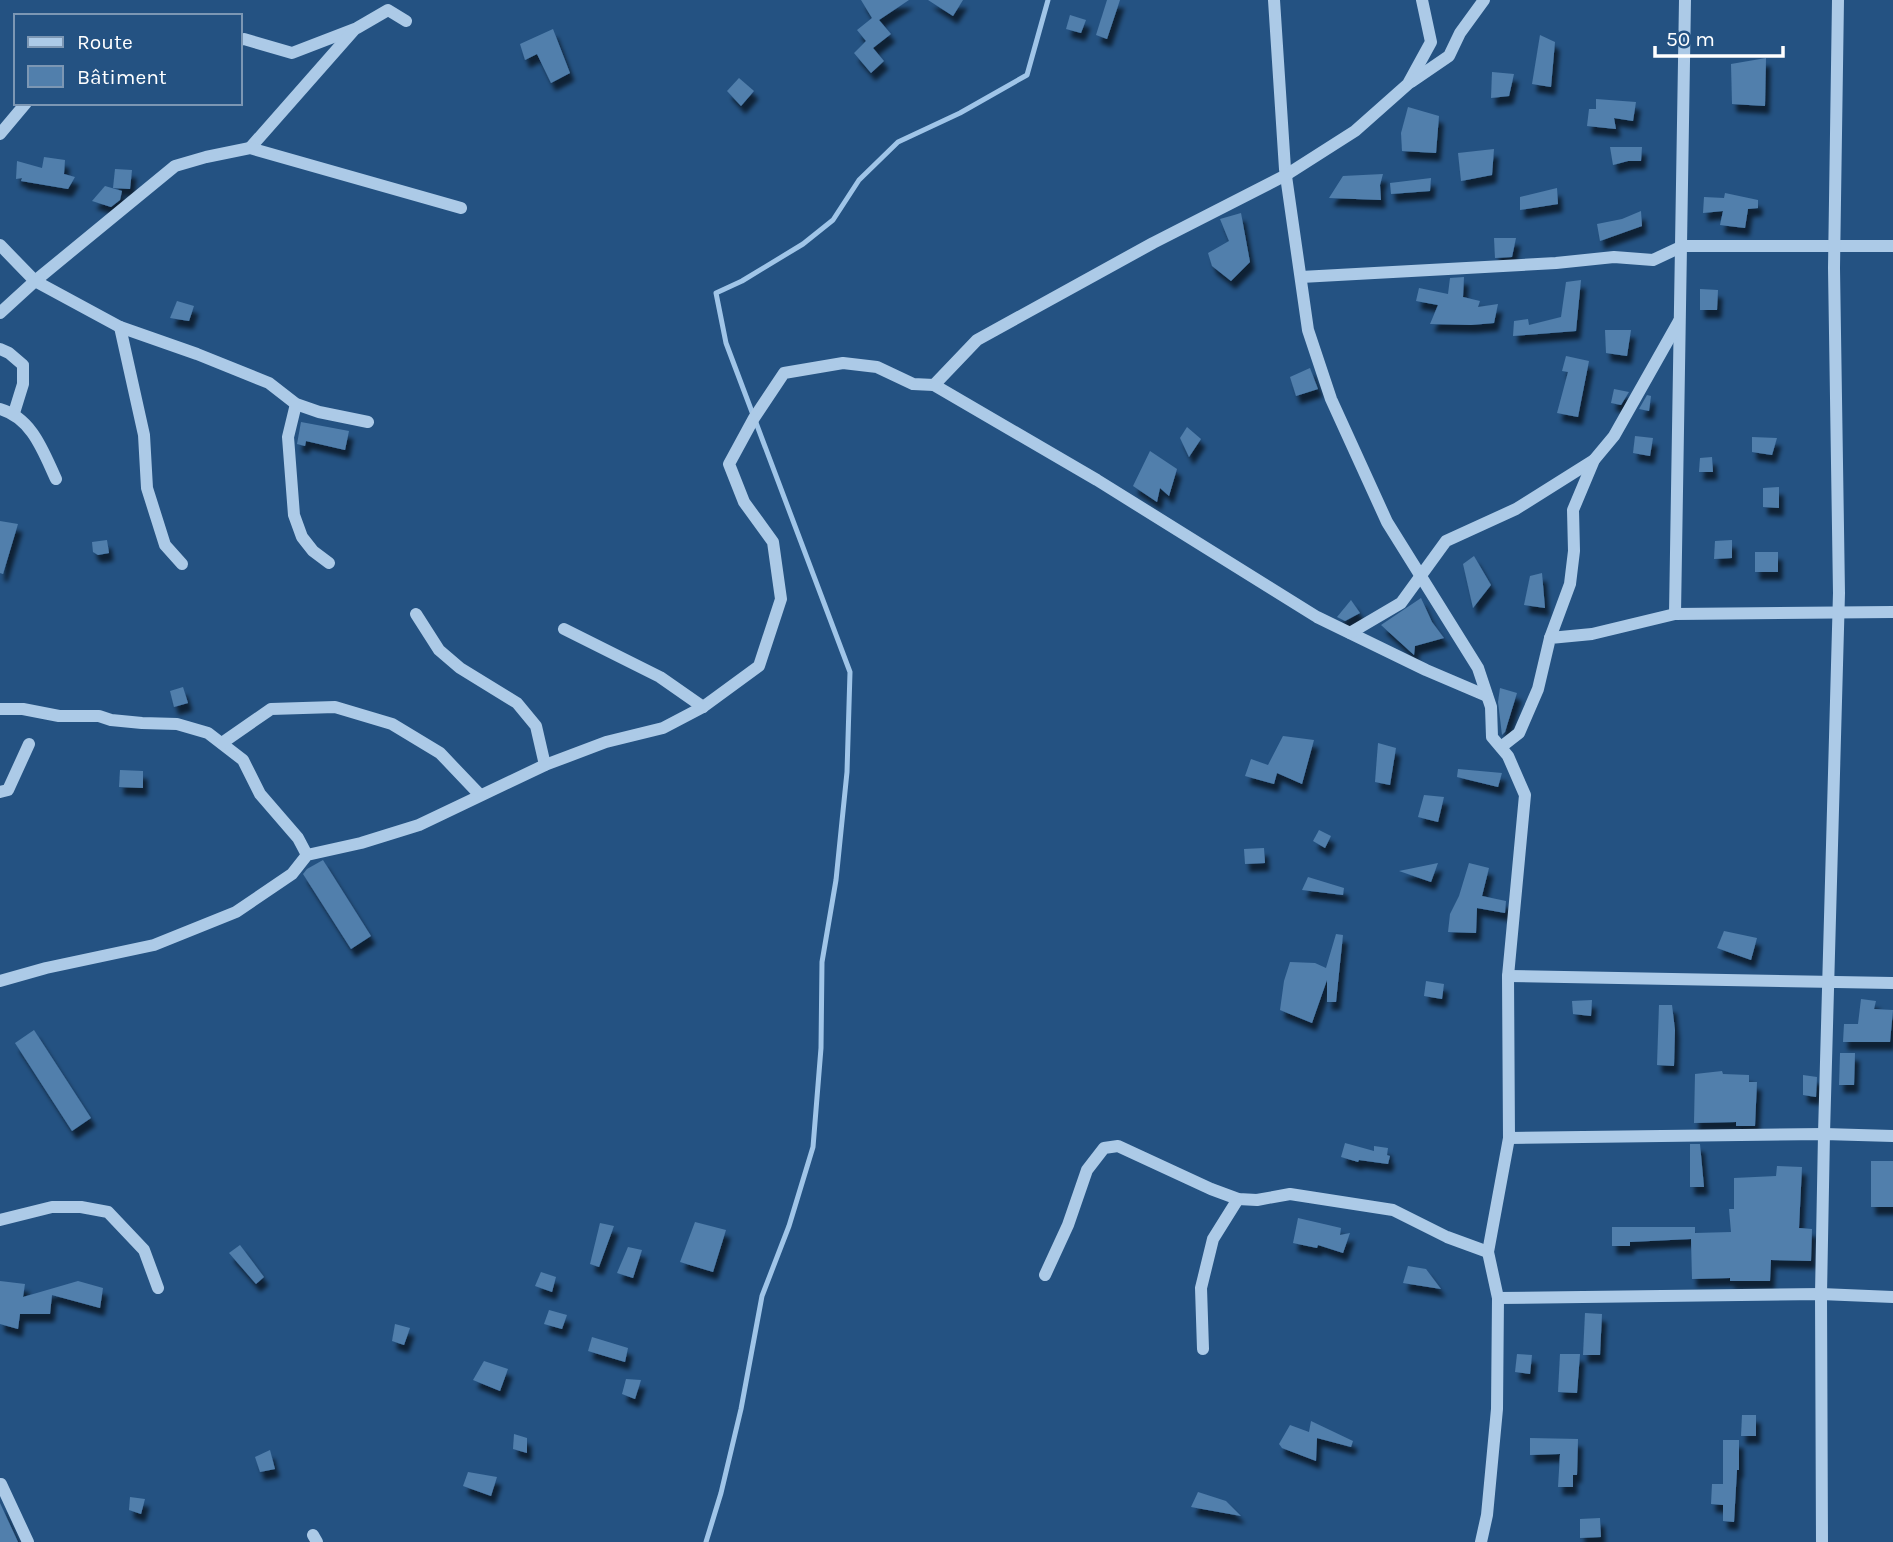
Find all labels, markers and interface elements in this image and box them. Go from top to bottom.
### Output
legend [14,14,242,105]
scale bar [1655,14,1783,58]
text: 50 m [1666,27,1715,51]
text: Route [77,30,133,54]
text: Bâtiment [77,65,167,89]

